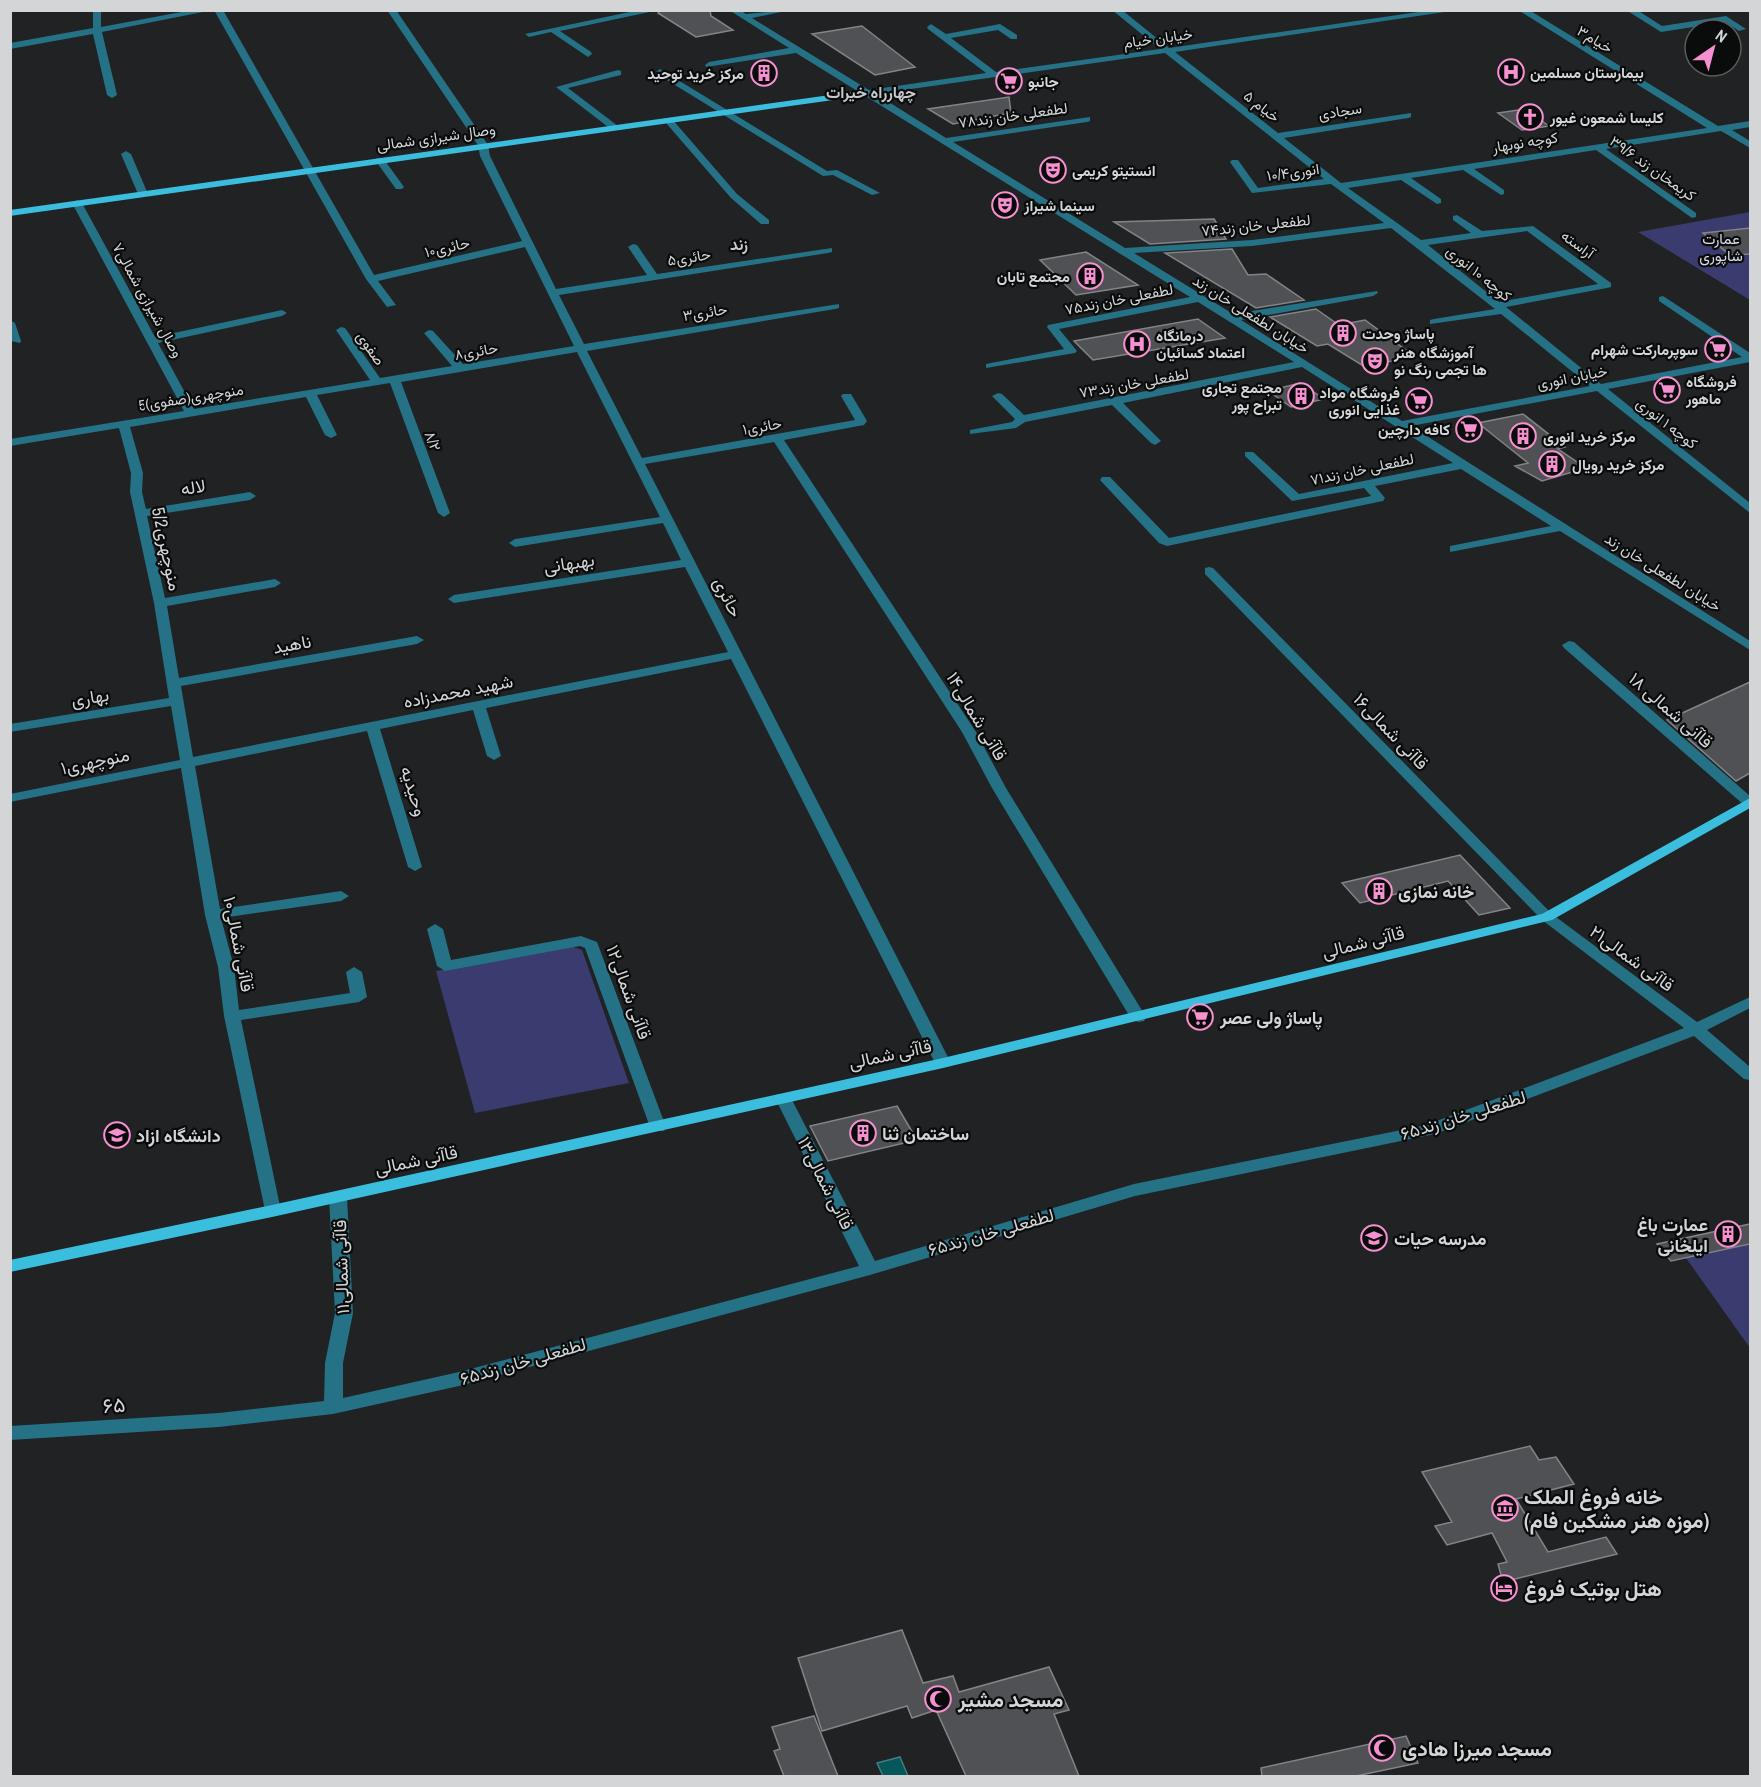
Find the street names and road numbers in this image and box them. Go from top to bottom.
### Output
street label: خیام۳ [1573,20,1617,58]
street label: خیابان خیام [1122,23,1194,53]
street label: ۵ خیام [1240,85,1284,127]
street label: لطفعلی خان زند۷۸ [957,97,1069,133]
street label: سجادی [1317,97,1363,125]
street label: وصال شیرازی شمالی [375,118,497,156]
street label: کوچه نوبهار [1490,126,1560,158]
street label: کریمخان زند ۳۹/۶ [1606,130,1701,206]
street label: انوری۱۰/۴ [1265,158,1321,186]
street label: لطفعلی خان زند۷۴ [1200,209,1312,241]
street label: آراسته [1557,225,1600,264]
street label: حائری۱۰ [422,232,472,262]
street label: وصال شیرازی شمالی۷ [108,239,188,361]
street label: کوچه ۱۰ انوری [1442,240,1517,306]
street label: حائری۵ [666,243,712,271]
street label: خیابان لطفعلی خان زند [1189,270,1313,358]
street label: لطفعلی خان زند۷۵ [1063,278,1175,320]
street label: حائری۳ [681,298,729,326]
street label: صفوی [352,327,390,369]
street label: حائری۸ [453,337,499,365]
street label: خیابان انوری [1535,360,1609,394]
street label: لطفعلی خان زند۷۳ [1077,363,1191,403]
street label: 5منوچهری(صفوی) [137,378,245,416]
street label: کوچه ۱ انوری [1632,392,1702,454]
street label: حائری۱ [741,412,783,440]
street label: ۸/۲ [420,428,446,454]
street label: لطفعلی خان زند۷۱ [1308,448,1416,490]
street label: لاله [179,473,207,501]
street label: 5/2منوچهری [146,505,188,593]
street label: خیابان لطفعلی خان زند [1601,528,1725,616]
street label: بهبهانی [542,547,596,579]
street label: حائری [707,573,749,621]
street label: ناهید [271,628,313,660]
street label: ۱۸ قاآنی شمالی [1624,666,1718,754]
street label: قاآنی شمالی۱۴ [941,667,1013,765]
street label: شهید محمدزاده [401,668,515,714]
street label: بهاری [69,682,111,712]
street label: قاآنی شمالی۱۶ [1348,687,1434,775]
street label: منوچهری۱ [58,742,132,780]
street label: وحیدیه [395,763,433,819]
street label: قاآنی شمالی۱۰ [217,894,261,994]
street label: قاآنی شمالی۲۱ [1585,919,1679,997]
street label: قاآنی شمالی [1319,920,1407,964]
street label: قاآنی شمالی۱۲ [600,941,658,1043]
street label: قاآنی شمالی [846,1033,934,1075]
street label: لطفعلی خان زند۶۵ [1397,1084,1529,1146]
street label: قاآنی شمالی۱۳ [792,1132,860,1234]
street label: قاآنی شمالی [372,1139,460,1181]
street label: لطفعلی خان زند۶۵ [925,1202,1057,1262]
street label: قاآنی شمالی۱۱ [327,1219,355,1315]
street label: لطفعلی خان زند۶۵ [457,1331,589,1391]
street label: ۶۵ [102,1390,126,1420]

